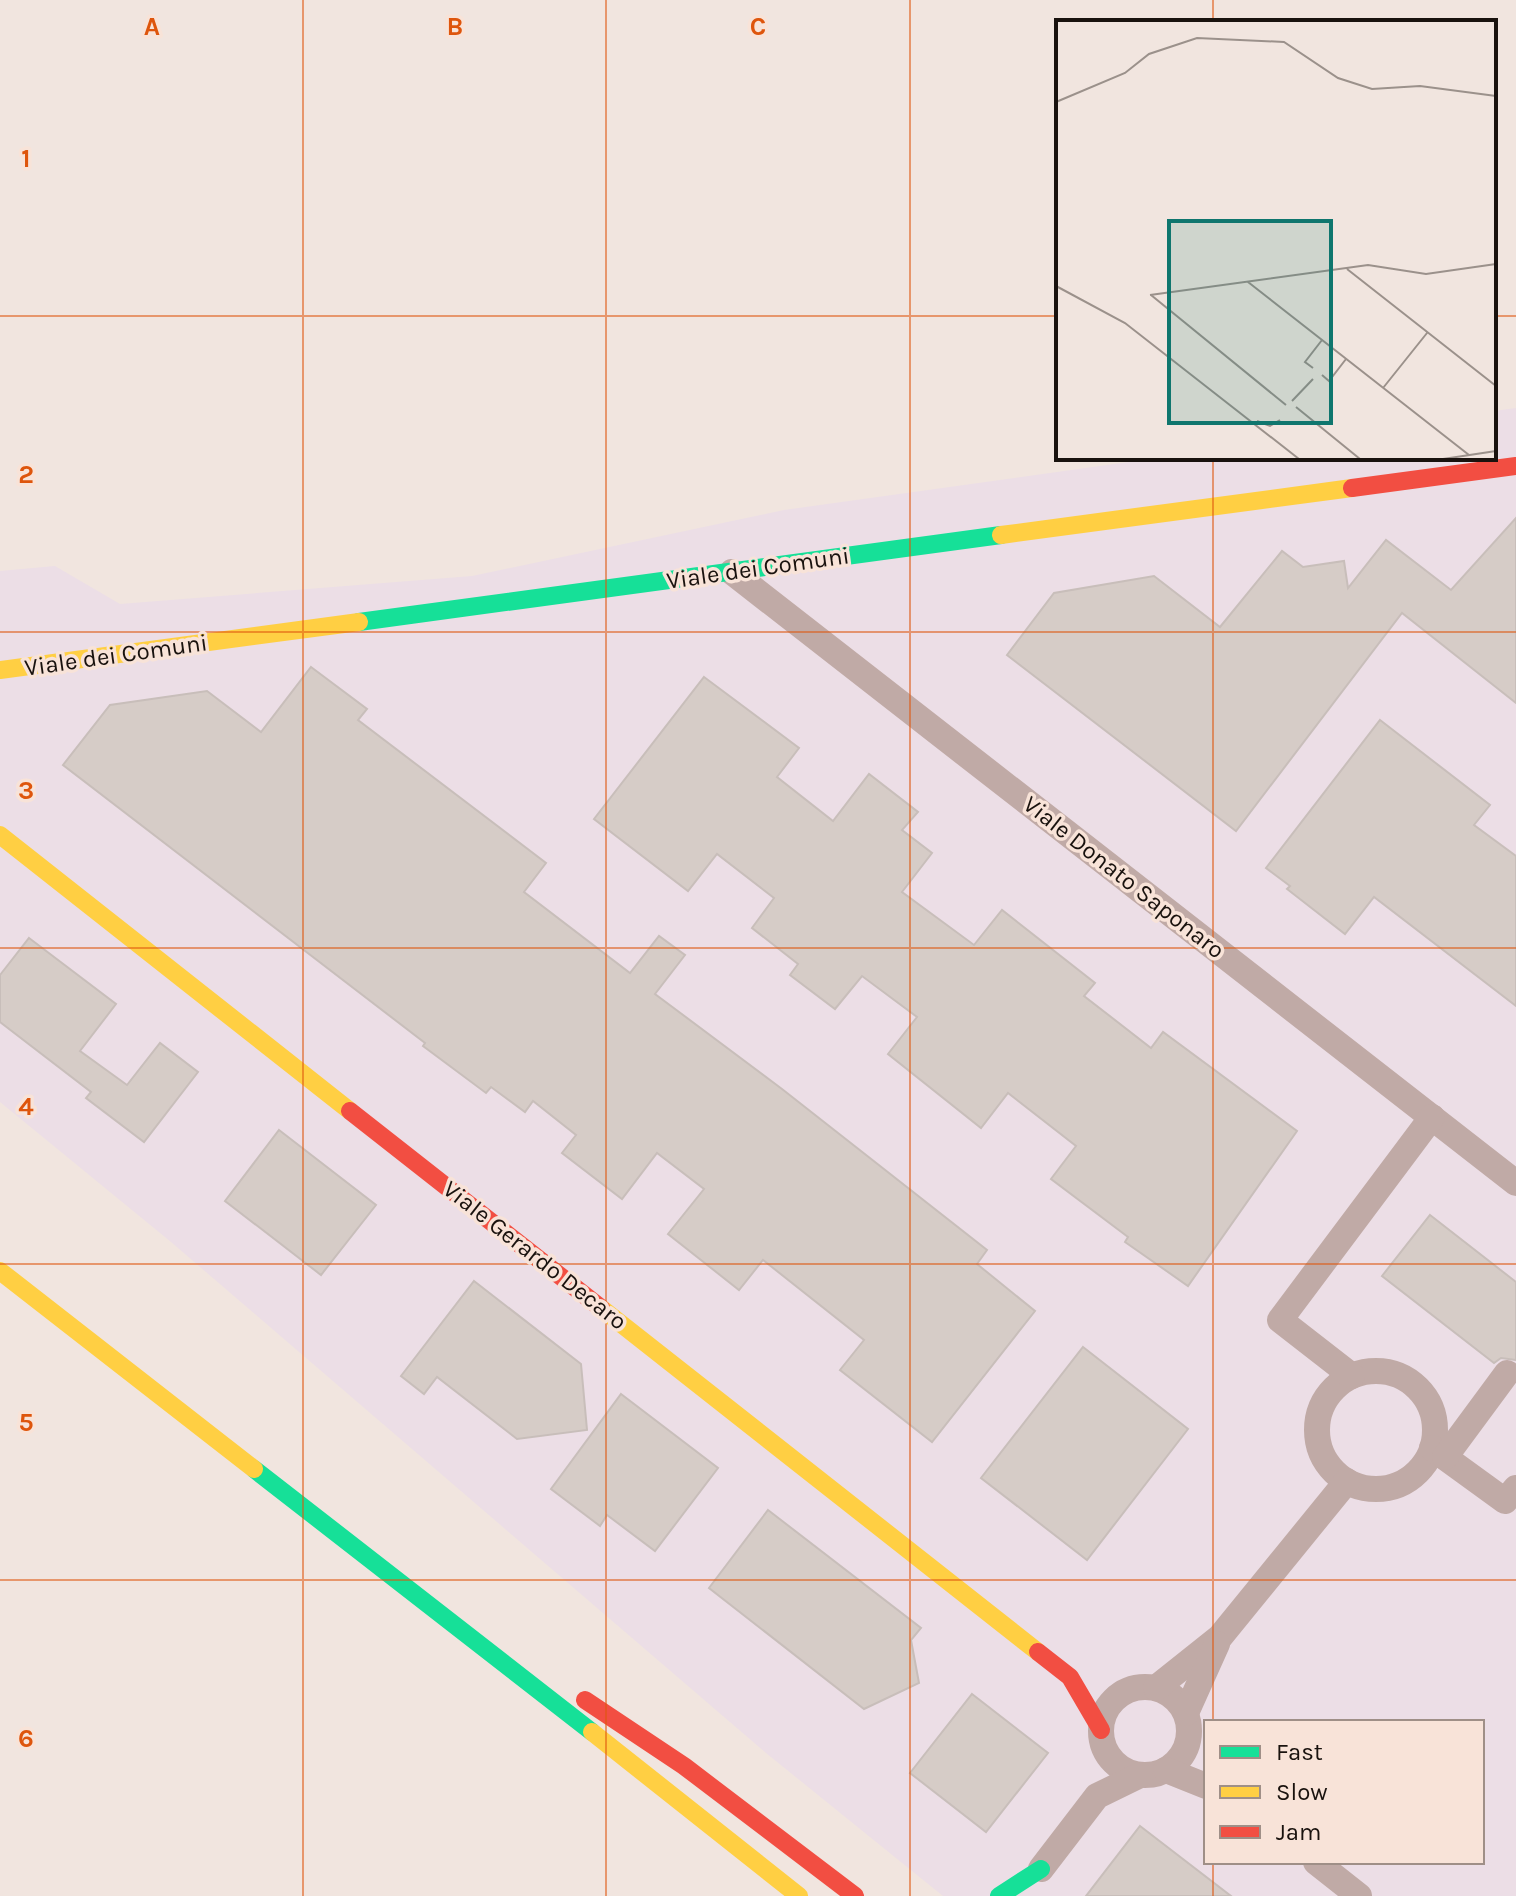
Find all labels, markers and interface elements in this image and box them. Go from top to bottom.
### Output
text: A [144,11,160,42]
text: B [447,11,463,42]
text: C [750,11,766,42]
inset map [1056,20,1496,460]
text: 1 [21,143,31,174]
text: 2 [18,459,34,490]
street label: Viale dei Comuni [665,541,851,595]
street label: Viale dei Comuni [23,628,209,682]
text: 3 [18,775,34,806]
street label: Viale Donato Saponaro [1018,790,1230,964]
text: 4 [18,1091,34,1122]
street label: Viale Gerardo Decaro [438,1175,632,1335]
text: 5 [18,1407,34,1438]
legend [1204,1720,1484,1864]
text: 6 [18,1723,34,1754]
text: Fast [1276,1738,1323,1766]
text: Slow [1276,1778,1328,1806]
text: Jam [1276,1818,1321,1846]

